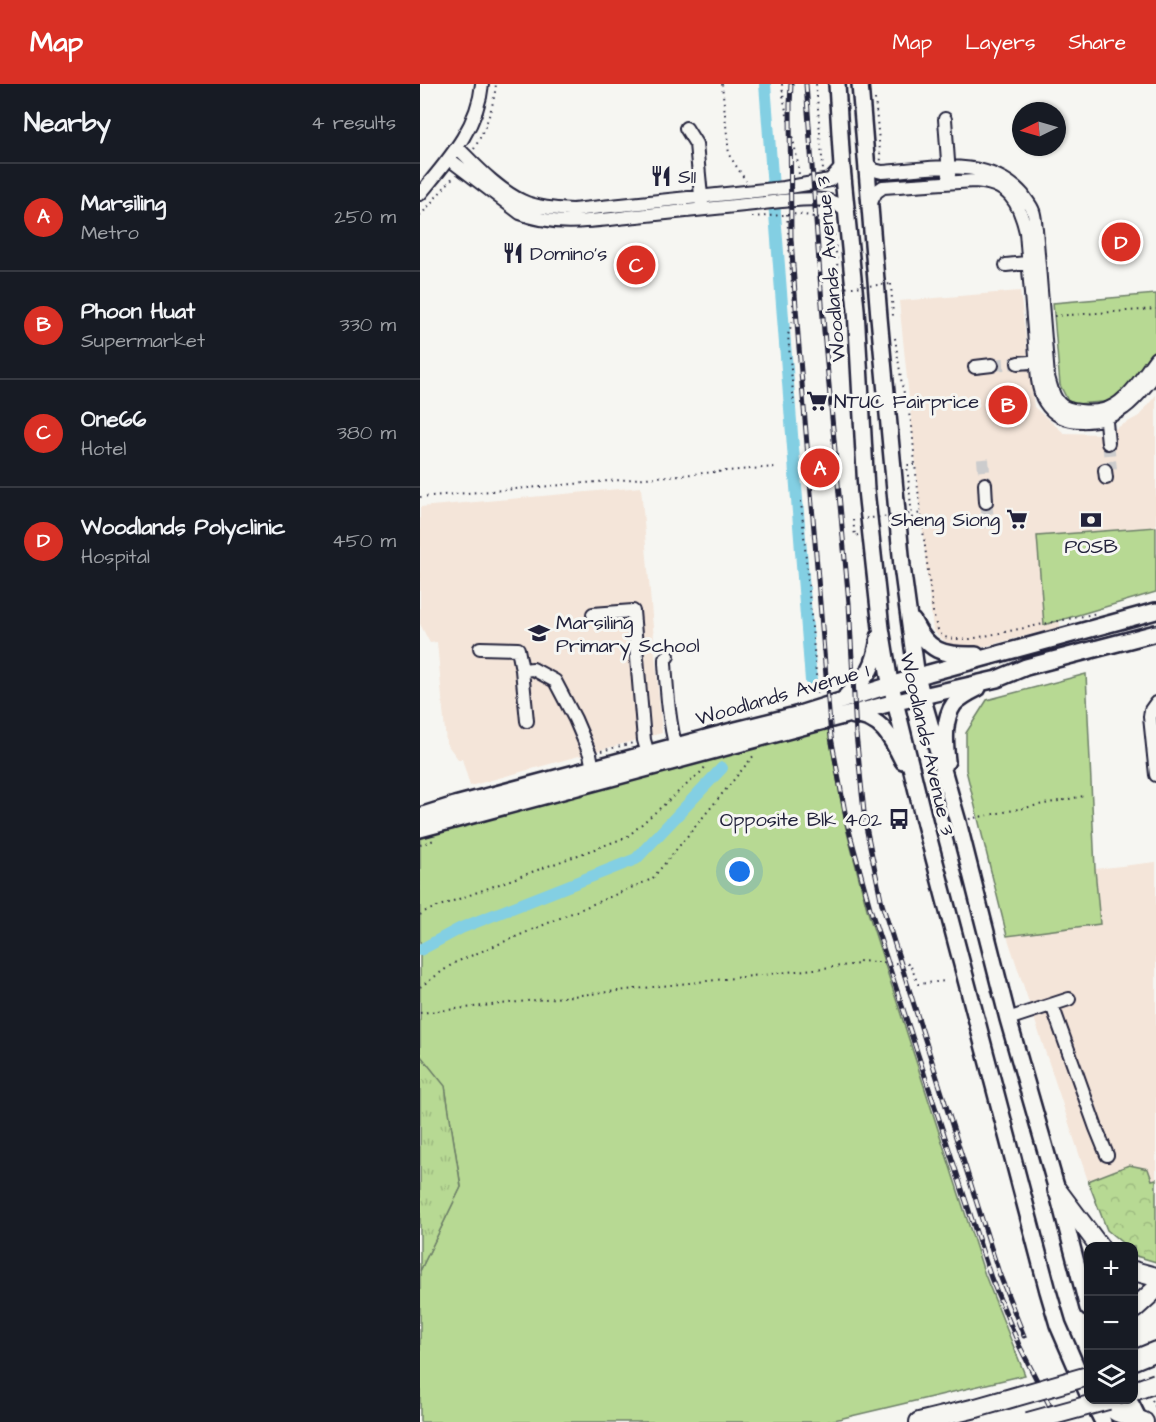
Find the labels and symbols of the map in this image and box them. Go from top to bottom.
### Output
north arrow [1012,102,1066,156]
place label: S11 [678,163,696,191]
restaurant icon: S11 [649,164,673,188]
street label: Woodlands Avenue 3 [809,175,853,363]
pin: D [1102,220,1140,264]
place label: Domino's [530,240,607,268]
restaurant icon: Domino's [501,241,525,265]
pin: C [616,242,656,288]
pin: B [988,382,1028,428]
place label: NTUC Fairprice [834,388,979,416]
supermarket icon: NTUC Fairprice [805,389,829,413]
pin: A [800,446,840,490]
place label: Sheng Siong [891,506,1000,535]
supermarket icon: Sheng Siong [1005,507,1029,531]
bank icon: POSB [1079,508,1103,532]
place label: POSB [1064,533,1118,561]
place label: Marsiling Primary School [556,609,700,661]
school or university icon: Marsiling Primary School [527,621,551,645]
street label: Woodlands Avenue 3 [892,650,962,838]
street label: Woodlands Avenue 1 [693,657,872,733]
place label: Opposite Blk 402 [720,806,883,834]
bus stop icon: Opposite Blk 402 [887,807,911,831]
your location [725,857,754,886]

